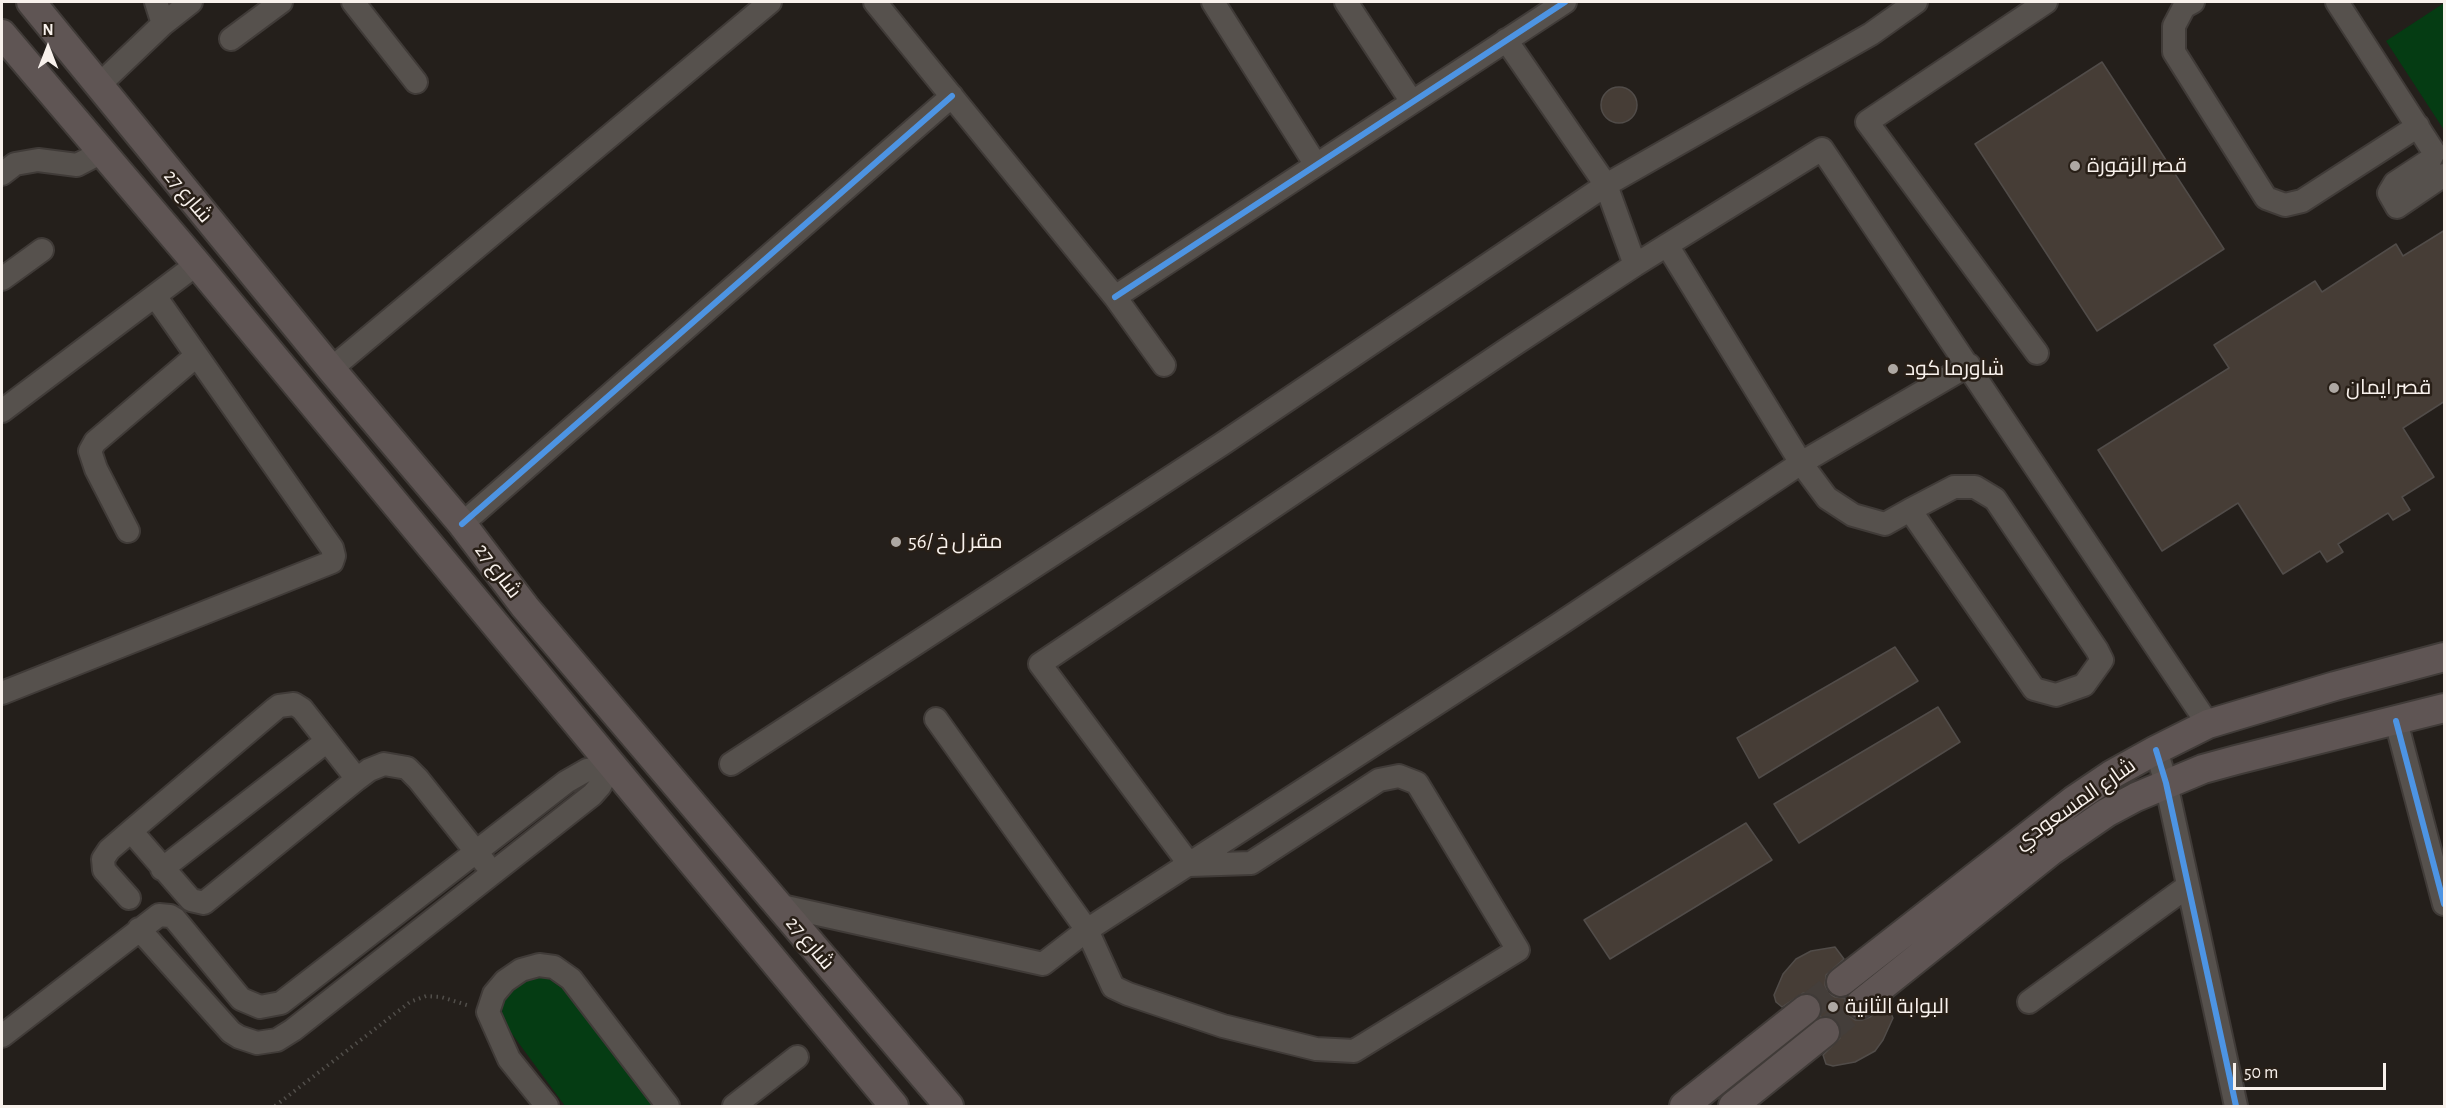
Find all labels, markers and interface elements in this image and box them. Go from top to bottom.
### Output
north arrow [18,18,78,78]
text: N [42,22,54,38]
place label: قصر الزقورة [2087,153,2187,179]
marker: قصر الزقورة [2068,159,2082,173]
street label: شارع 27 [158,164,218,228]
place label: شاورما كود [1905,356,2004,382]
marker: شاورما كود [1886,362,1900,376]
place label: قصر ايمان [2346,375,2431,401]
marker: قصر ايمان [2327,381,2341,395]
place label: مقر ل خ /56 [908,529,1002,555]
marker: مقر ل خ /56 [889,535,903,549]
street label: شارع 27 [469,538,527,604]
street label: شارع المسعودي [2010,753,2140,855]
street label: شارع 27 [780,911,840,975]
place label: البوابة الثانية [1845,994,1949,1020]
marker: البوابة الثانية [1826,1000,1840,1014]
scale bar [2236,1051,2389,1089]
text: 50 m [2244,1064,2278,1082]

